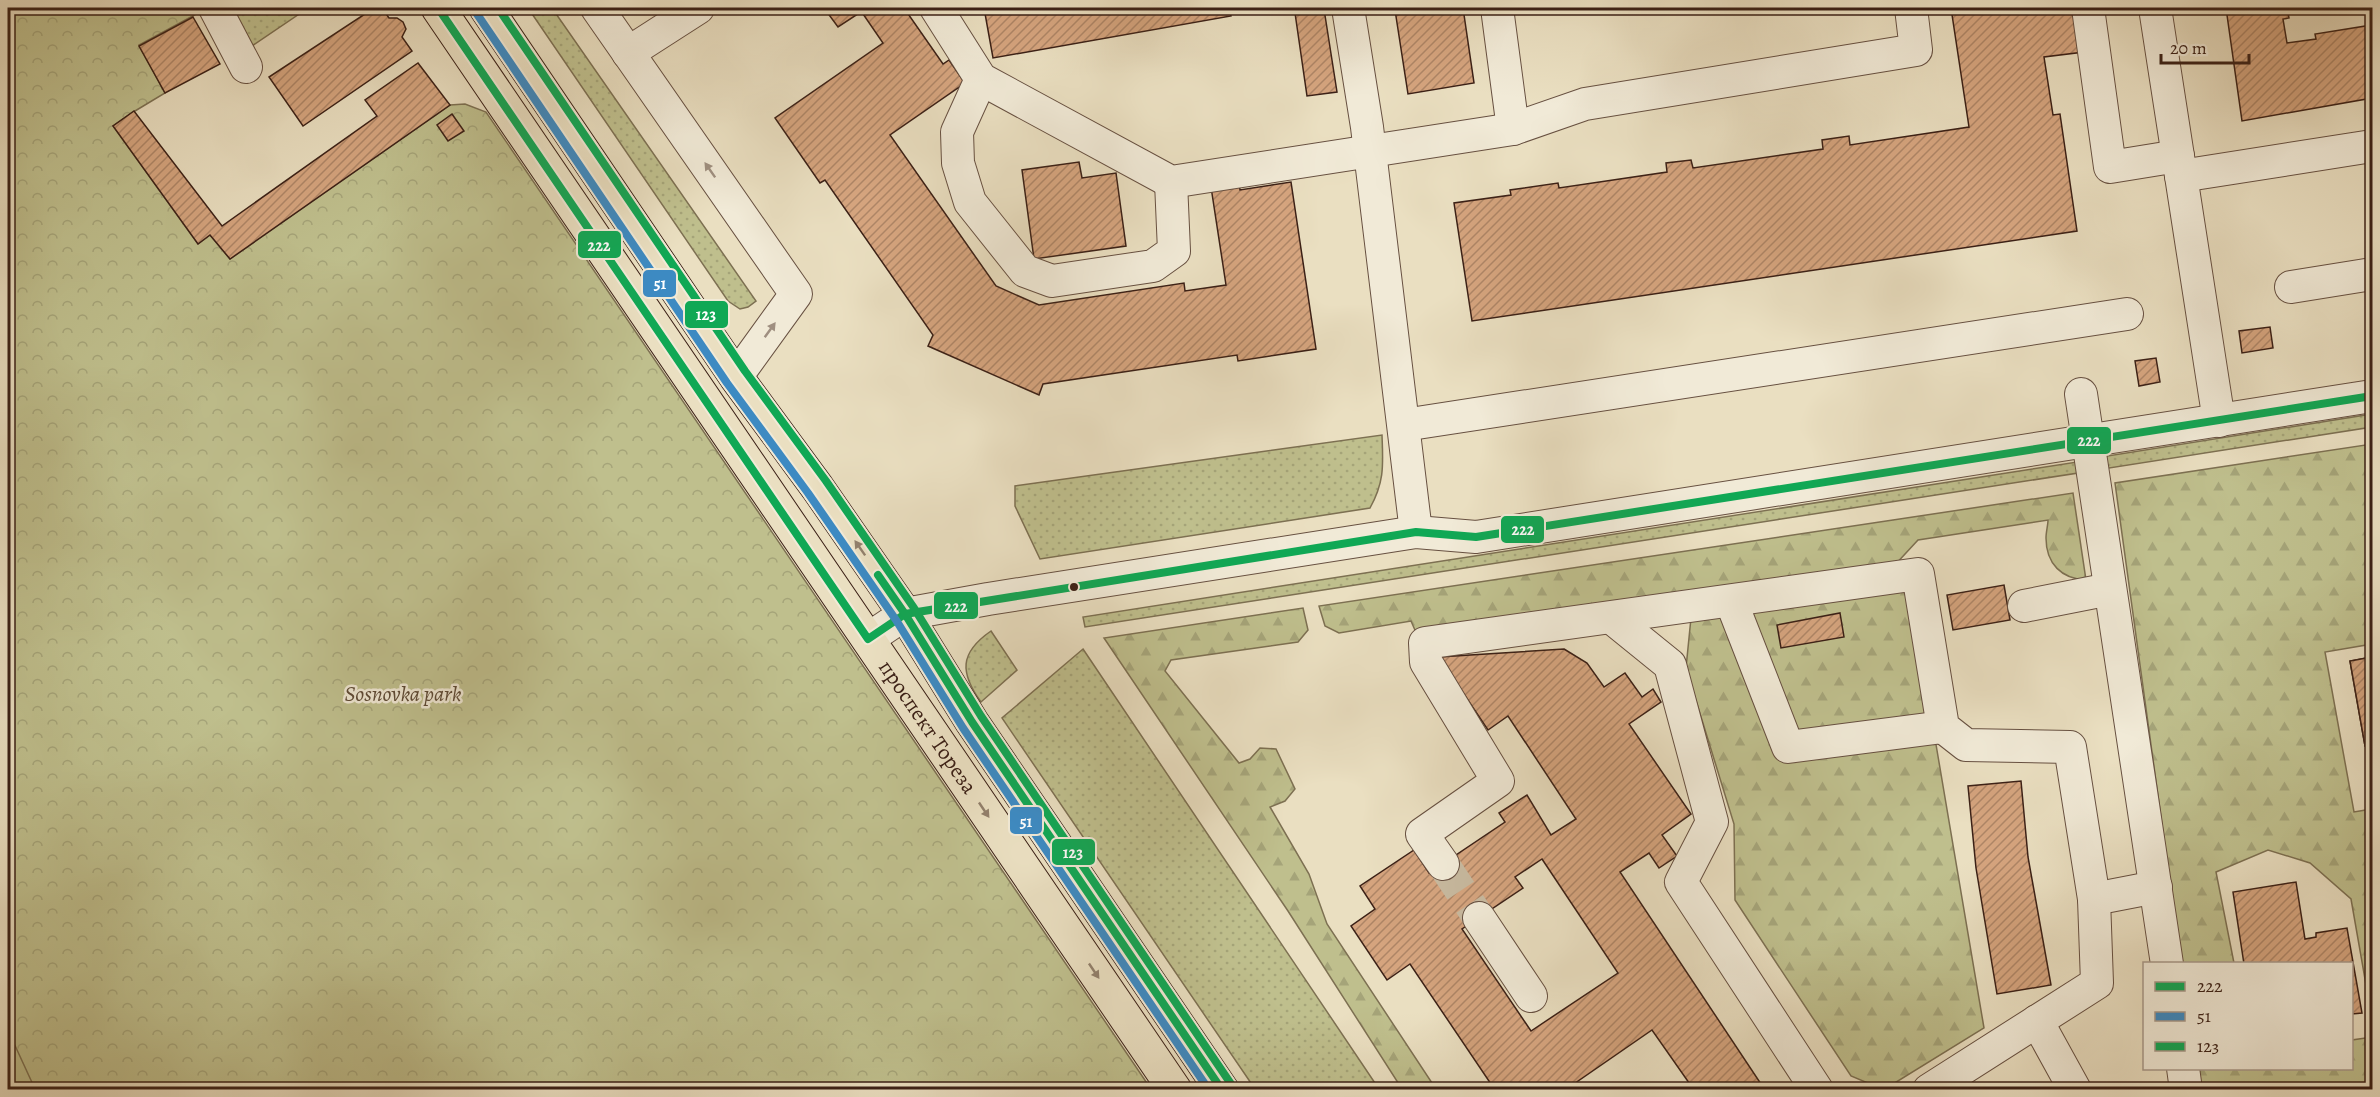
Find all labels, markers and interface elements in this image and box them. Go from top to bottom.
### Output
scale bar [2161,27,2250,65]
text: 20 m [2170,36,2207,60]
one-way arrow [704,163,716,179]
line badge: 222 [577,230,622,259]
text: 222 [587,235,611,257]
line badge: 51 [642,269,677,298]
text: 51 [654,273,667,295]
line badge: 123 [684,300,729,329]
text: 123 [696,304,716,326]
one-way arrow [764,322,776,337]
line badge: 222 [2066,426,2112,455]
text: 222 [2077,430,2101,452]
line badge: 222 [1500,515,1545,544]
text: 222 [1511,519,1535,541]
one-way arrow [854,541,866,557]
unlabelled marker [1068,581,1080,593]
line badge: 222 [933,591,979,620]
text: 222 [944,596,968,618]
street label: проспект Тореза [871,654,985,801]
park label: Sosnovka park [345,679,462,709]
one-way arrow [978,801,990,817]
line badge: 51 [1009,806,1043,835]
text: 51 [1020,811,1033,833]
line badge: 123 [1051,838,1096,866]
text: 123 [1063,842,1083,864]
one-way arrow [1088,962,1099,979]
legend [2143,962,2353,1070]
text: 222 [2197,974,2223,998]
text: 51 [2197,1004,2211,1028]
text: 123 [2197,1034,2219,1058]

